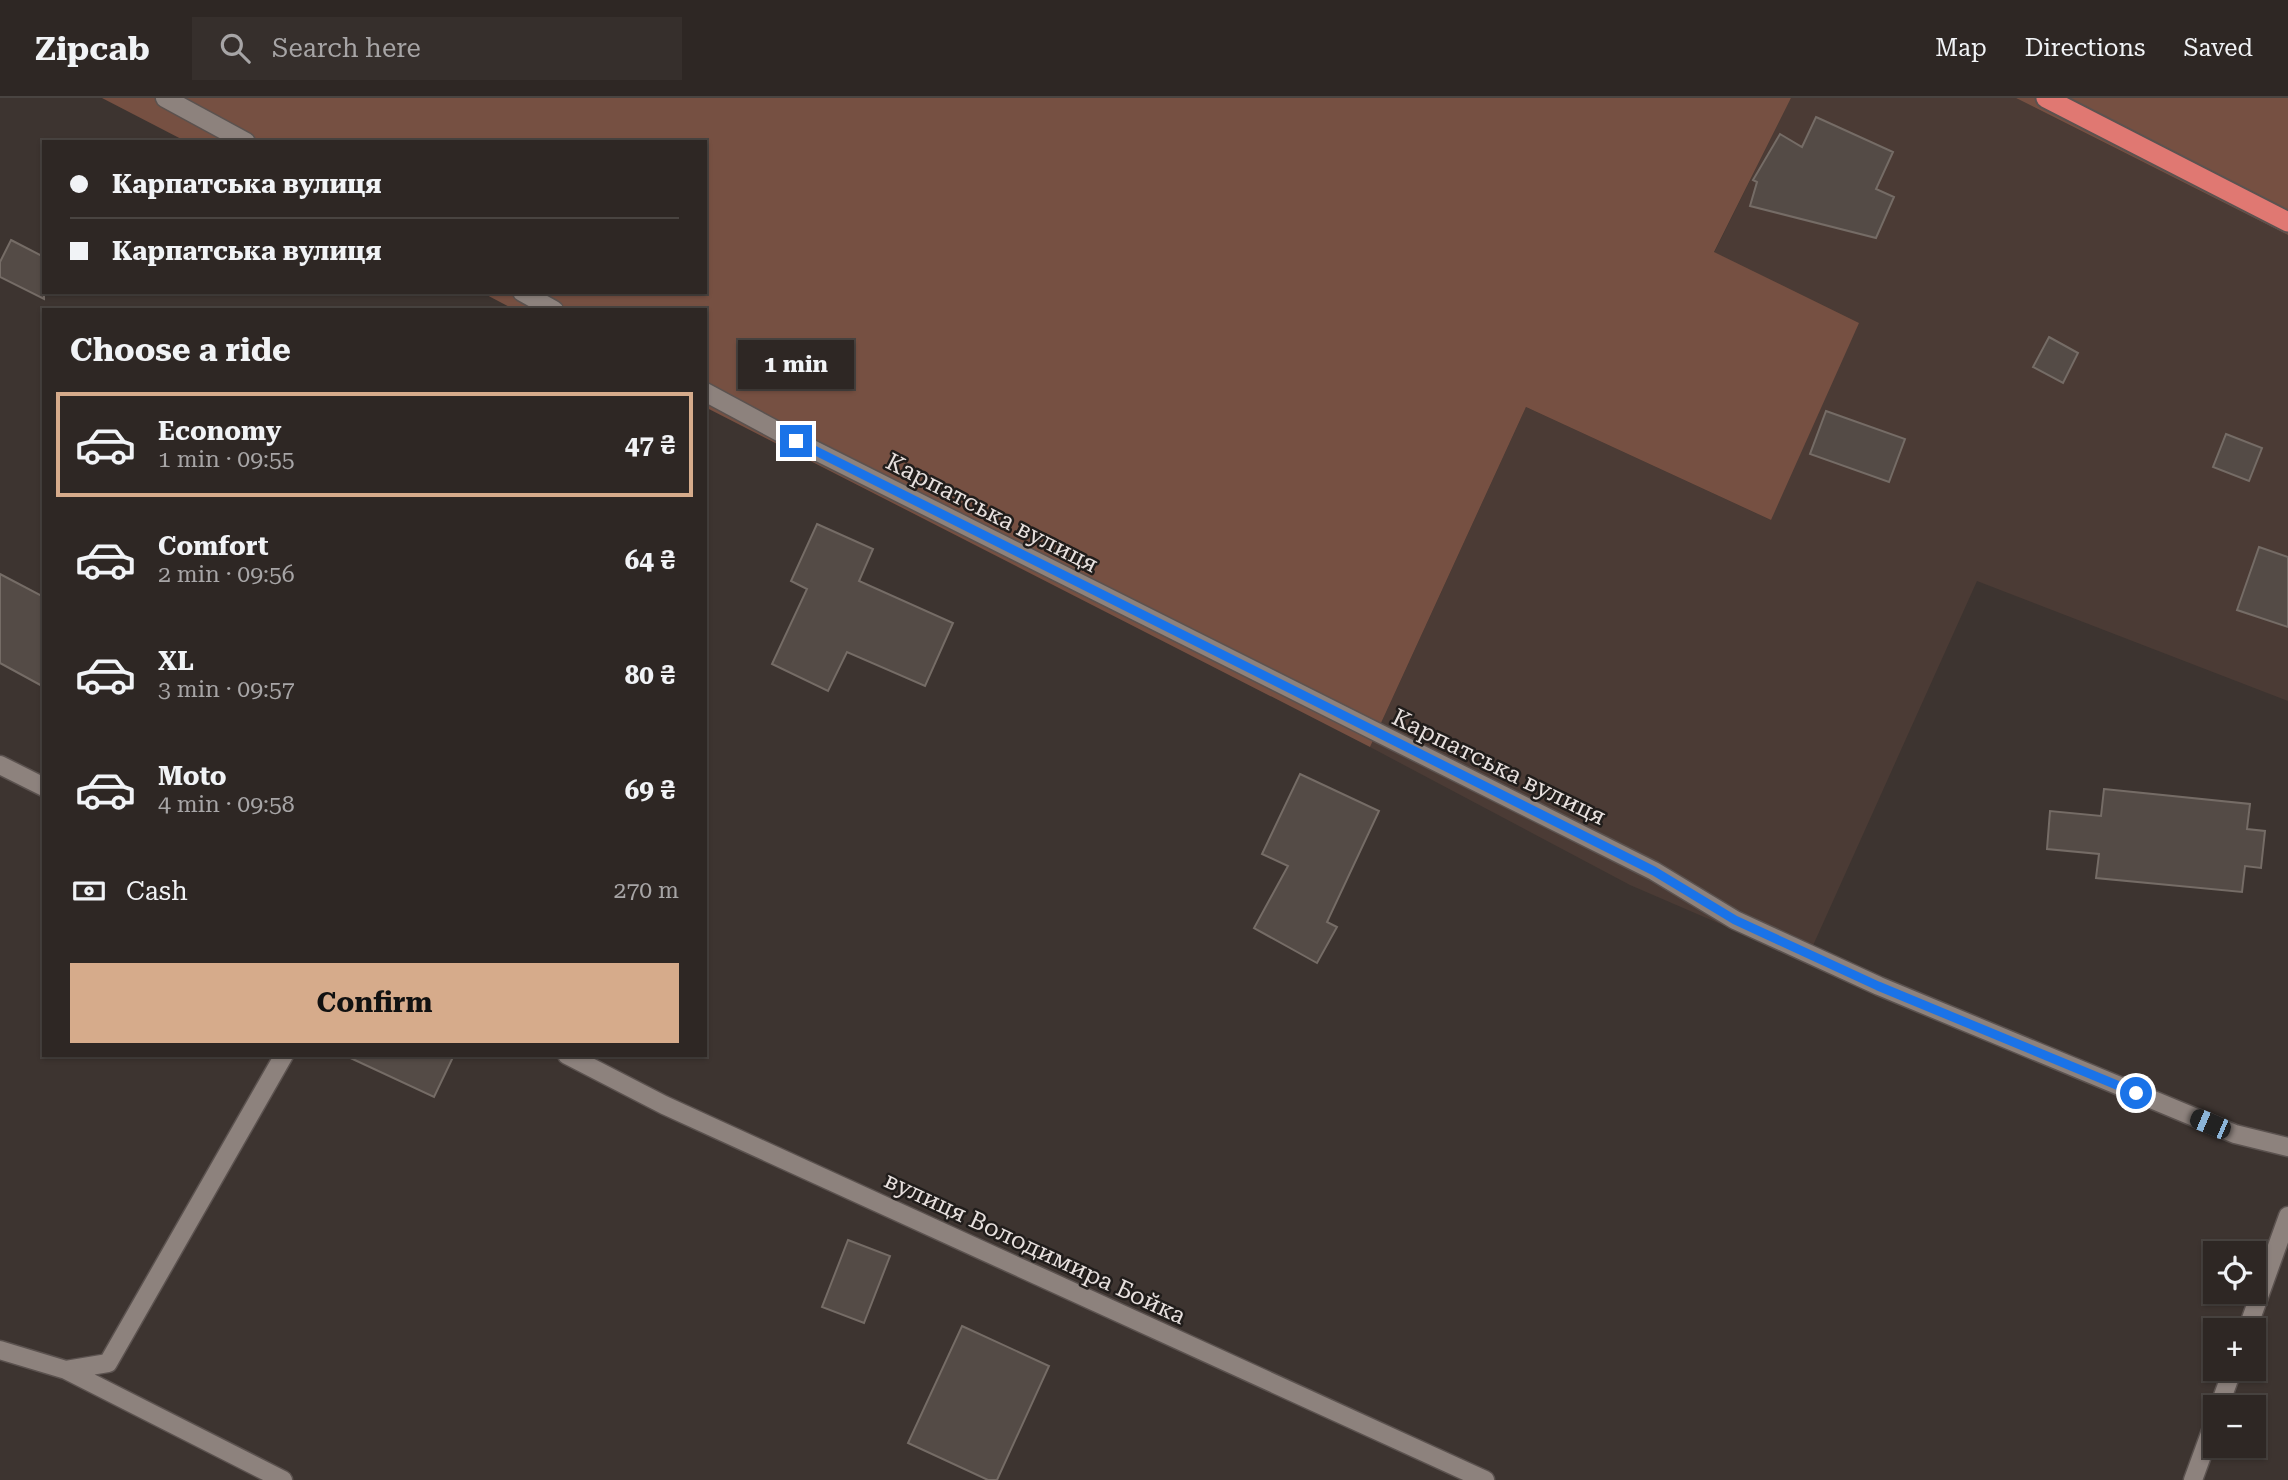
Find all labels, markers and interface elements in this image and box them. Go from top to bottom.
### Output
search box [192,17,682,80]
text: Zipcab [35,29,150,68]
icon: search [216,29,254,67]
text: Search here [272,33,421,63]
text: Map [1935,34,1987,62]
text: Directions [2025,34,2145,62]
text: Saved [2183,34,2253,62]
text: Карпатська вулиця [112,169,382,199]
text: Карпатська вулиця [112,236,382,266]
text: Choose a ride [70,331,291,369]
callout: 1 min [738,340,854,388]
text: 1 min [764,351,828,378]
icon: car [74,413,137,476]
text: Economy [158,416,281,446]
route end [780,425,812,457]
text: 47 ₴ [625,430,675,460]
text: 1 min · 09:55 [158,446,295,473]
street label: Карпатська вулиця [881,447,1103,579]
icon: car [74,528,137,591]
text: Comfort [158,531,268,561]
text: 64 ₴ [625,545,675,575]
text: 2 min · 09:56 [158,561,295,588]
icon: car [74,643,137,706]
text: XL [158,646,194,676]
text: 80 ₴ [625,660,675,690]
text: 3 min · 09:57 [158,676,295,703]
street label: Карпатська вулиця [1388,703,1610,831]
icon: car [74,758,137,821]
text: Moto [158,761,227,791]
text: 69 ₴ [625,775,675,805]
text: 4 min · 09:58 [158,791,295,818]
icon: cash [70,872,108,910]
text: Cash [126,876,188,906]
text: 270 m [614,877,679,904]
button: Confirm [70,963,679,1043]
route start [2120,1077,2152,1109]
car [2187,1106,2234,1142]
street label: вулиця Володимира Бойка [880,1166,1190,1330]
map controls [2203,1241,2266,1458]
button: locate [2203,1241,2266,1304]
button: + [2203,1318,2266,1381]
button: − [2203,1395,2266,1458]

